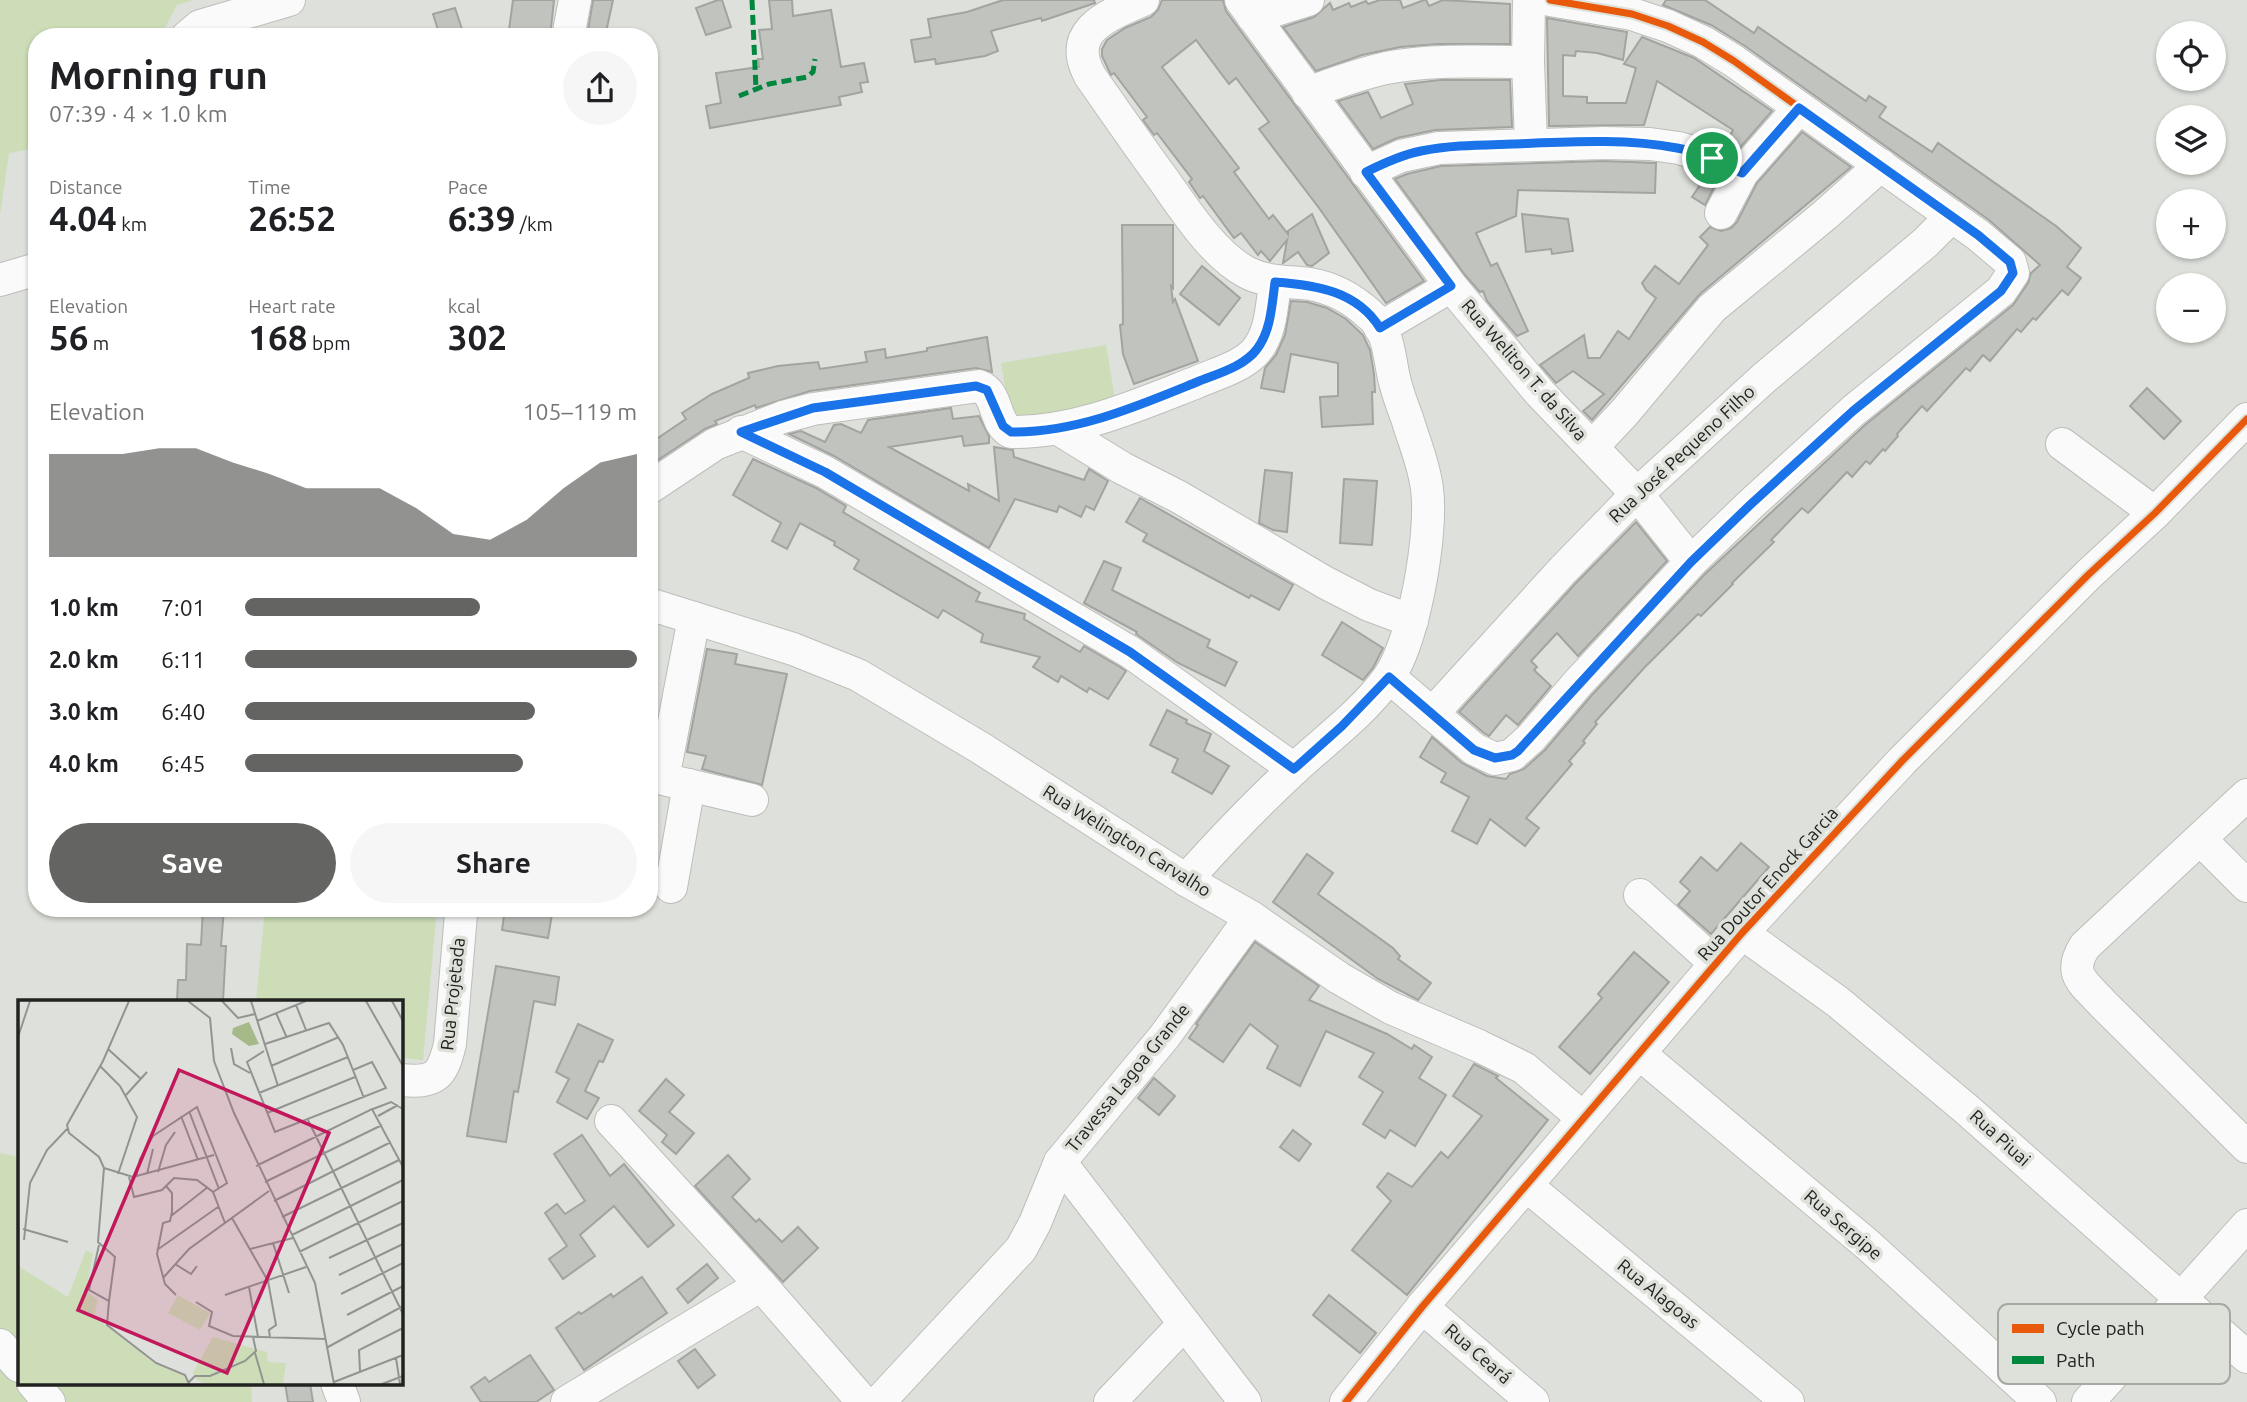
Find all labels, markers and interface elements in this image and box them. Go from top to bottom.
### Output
map controls [2156,21,2226,343]
button: locate [2156,21,2226,91]
button: share [563,51,637,125]
text: Morning run [49,54,268,96]
text: 07:39 · 4 × 1.0 km [49,101,228,126]
button: layers [2156,105,2226,175]
pin [1682,128,1742,188]
icon: arrive [1693,139,1731,177]
text: Distance [49,176,123,198]
text: Time [248,176,291,198]
text: Pace [448,176,488,198]
button: + [2156,189,2226,259]
text: 4.04 [49,198,117,238]
text: 26:52 [248,198,336,238]
text: 6:39 [448,198,516,238]
text: km [117,213,147,235]
text: /km [516,213,553,235]
button: − [2156,273,2226,343]
text: Elevation [49,295,128,317]
text: Heart rate [248,295,336,317]
text: kcal [448,295,480,317]
street label: Rua Weliton T. da Silva [1458,295,1591,444]
text: 56 [49,317,88,357]
text: 168 [248,317,308,357]
text: 302 [448,317,507,357]
text: m [88,332,109,354]
text: bpm [308,332,351,354]
street label: Rua José Pequeno Filho [1604,381,1758,526]
text: Elevation [49,399,145,424]
text: 105–119 m [523,399,637,424]
text: 1.0 km [49,595,119,620]
text: 7:01 [161,595,206,620]
text: 2.0 km [49,647,119,672]
text: 6:11 [161,647,206,672]
text: 3.0 km [49,699,119,724]
text: 6:40 [161,699,206,724]
text: 4.0 km [49,751,119,776]
text: 6:45 [161,751,206,776]
street label: Rua Welington Carvalho [1040,780,1215,900]
street label: Rua Doutor Enock Garcia [1693,803,1841,964]
button: Save [49,823,336,903]
button: Share [350,823,637,903]
street label: Rua Projetada [436,936,468,1051]
street label: Travessa Lagoa Grande [1061,999,1193,1155]
inset map [18,1000,402,1384]
street label: Rua Piuai [1967,1105,2035,1169]
street label: Rua Sergipe [1801,1185,1887,1263]
street label: Rua Alagoas [1614,1254,1703,1332]
legend [1998,1304,2230,1384]
text: Cycle path [2056,1317,2145,1339]
street label: Rua Ceará [1441,1319,1516,1387]
text: Path [2056,1349,2095,1371]

